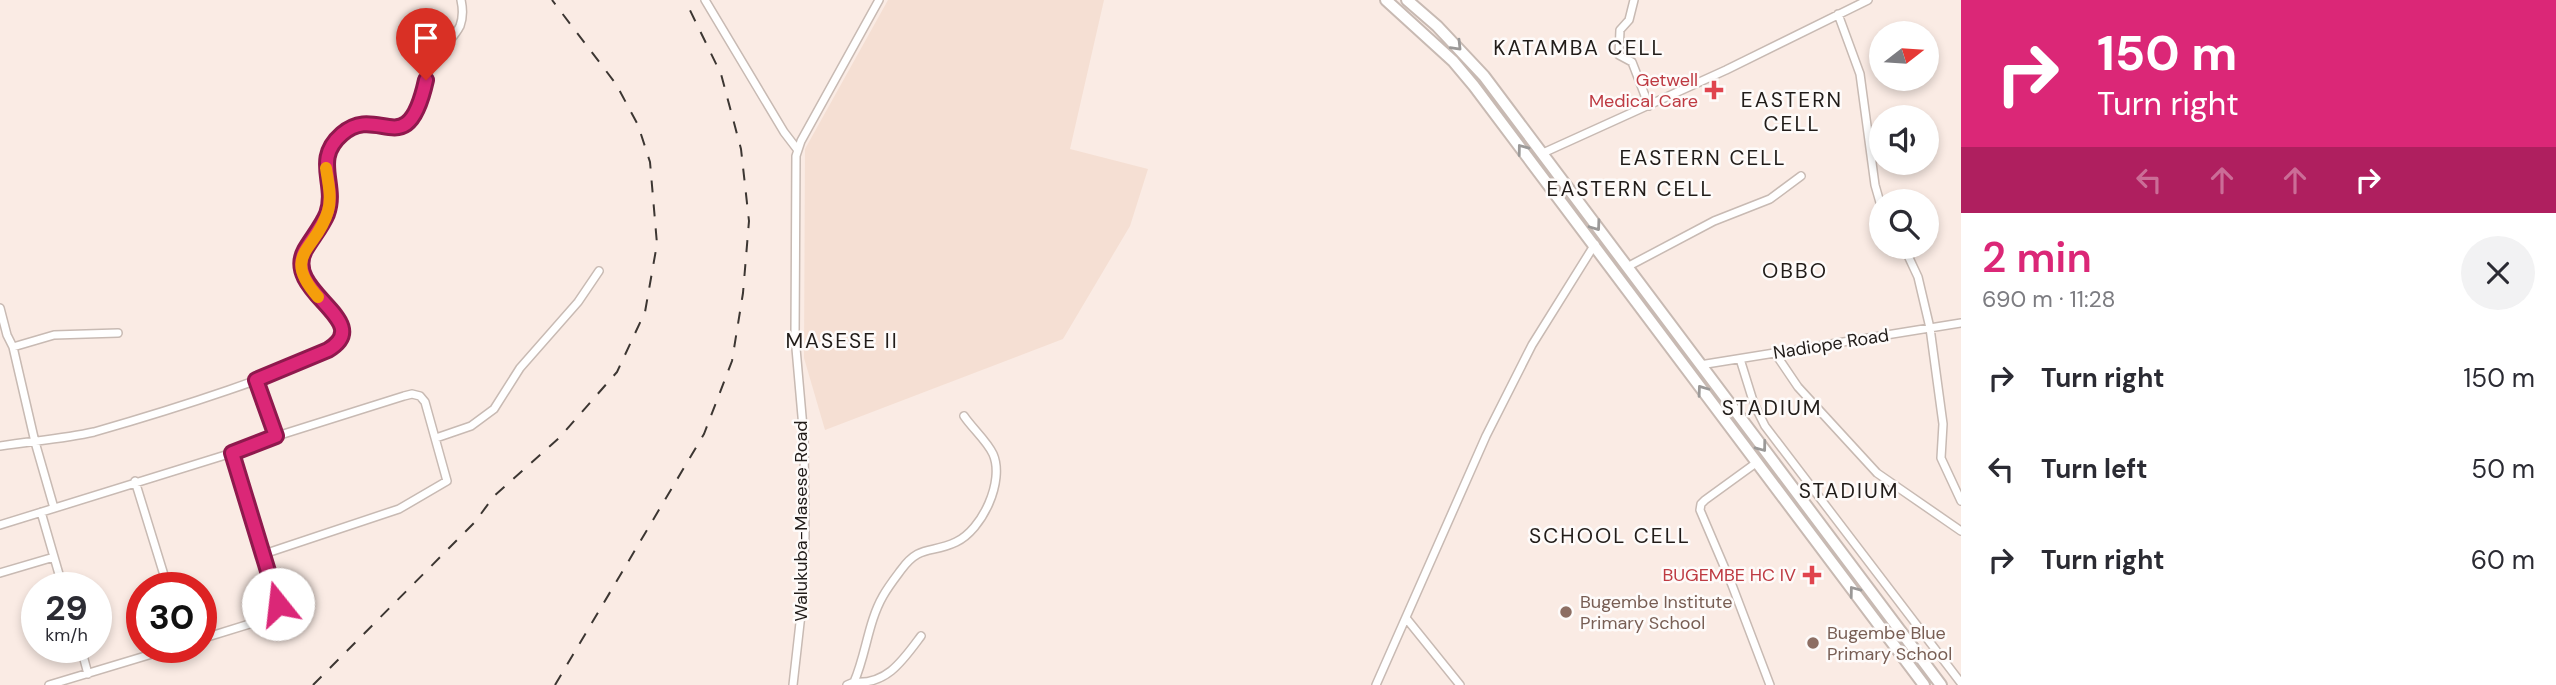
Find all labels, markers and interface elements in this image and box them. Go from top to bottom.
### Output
pin [396,8,456,80]
icon: arrive [407,19,445,57]
north arrow [1869,21,1939,91]
map controls [1869,21,1939,259]
text: 150 m [2097,21,2237,85]
icon: right [1982,28,2073,119]
district label: KATAMBA CELL [1493,34,1665,62]
one-way arrow [1448,38,1461,51]
place label: Getwell Medical Care [1589,68,1698,113]
marker: Getwell Medical Care [1704,80,1724,100]
text: Turn right [2097,83,2239,125]
district label: EASTERN CELL [1741,86,1843,138]
button: sound [1869,105,1939,175]
one-way arrow [1517,144,1530,157]
district label: EASTERN CELL [1620,144,1786,172]
icon: left [2130,161,2168,199]
icon: ahead [2203,161,2241,199]
icon: ahead [2276,161,2314,199]
icon: right [2349,161,2387,199]
district label: EASTERN CELL [1547,175,1713,203]
button: search [1869,189,1939,259]
one-way arrow [1588,218,1601,231]
text: 2 min [1982,230,2092,285]
button: close [2461,236,2535,310]
district label: OBBO [1762,257,1828,285]
text: 690 m · 11:28 [1982,284,2115,314]
street label: Nadiope Road [1771,323,1891,365]
district label: MASESE II [785,327,899,355]
icon: right [1982,359,2020,397]
text: Turn right [2041,361,2165,395]
text: 150 m [2463,361,2535,395]
one-way arrow [1698,385,1710,398]
district label: STADIUM [1722,394,1822,422]
street label: Walukuba-Masese Road [789,421,813,622]
one-way arrow [1754,440,1766,452]
icon: left [1982,450,2020,488]
text: Turn left [2041,452,2148,486]
text: 50 m [2471,452,2535,486]
district label: STADIUM [1799,477,1899,505]
district label: SCHOOL CELL [1529,522,1691,550]
icon: right [1982,541,2020,579]
text: Turn right [2041,543,2165,577]
text: 60 m [2471,543,2535,577]
place label: BUGEMBE HC IV [1662,563,1796,587]
marker: BUGEMBE HC IV [1802,565,1822,585]
position arrow [241,567,315,641]
speed limit sign: 30 [126,572,217,663]
text: 29 [45,585,88,631]
one-way arrow [1850,586,1863,598]
place label: Bugembe Institute Primary School [1580,590,1732,635]
marker: Bugembe Institute Primary School [1558,604,1574,620]
place label: Bugembe Blue Primary School [1827,621,1952,666]
text: km/h [45,623,88,647]
marker: Bugembe Blue Primary School [1805,635,1821,651]

